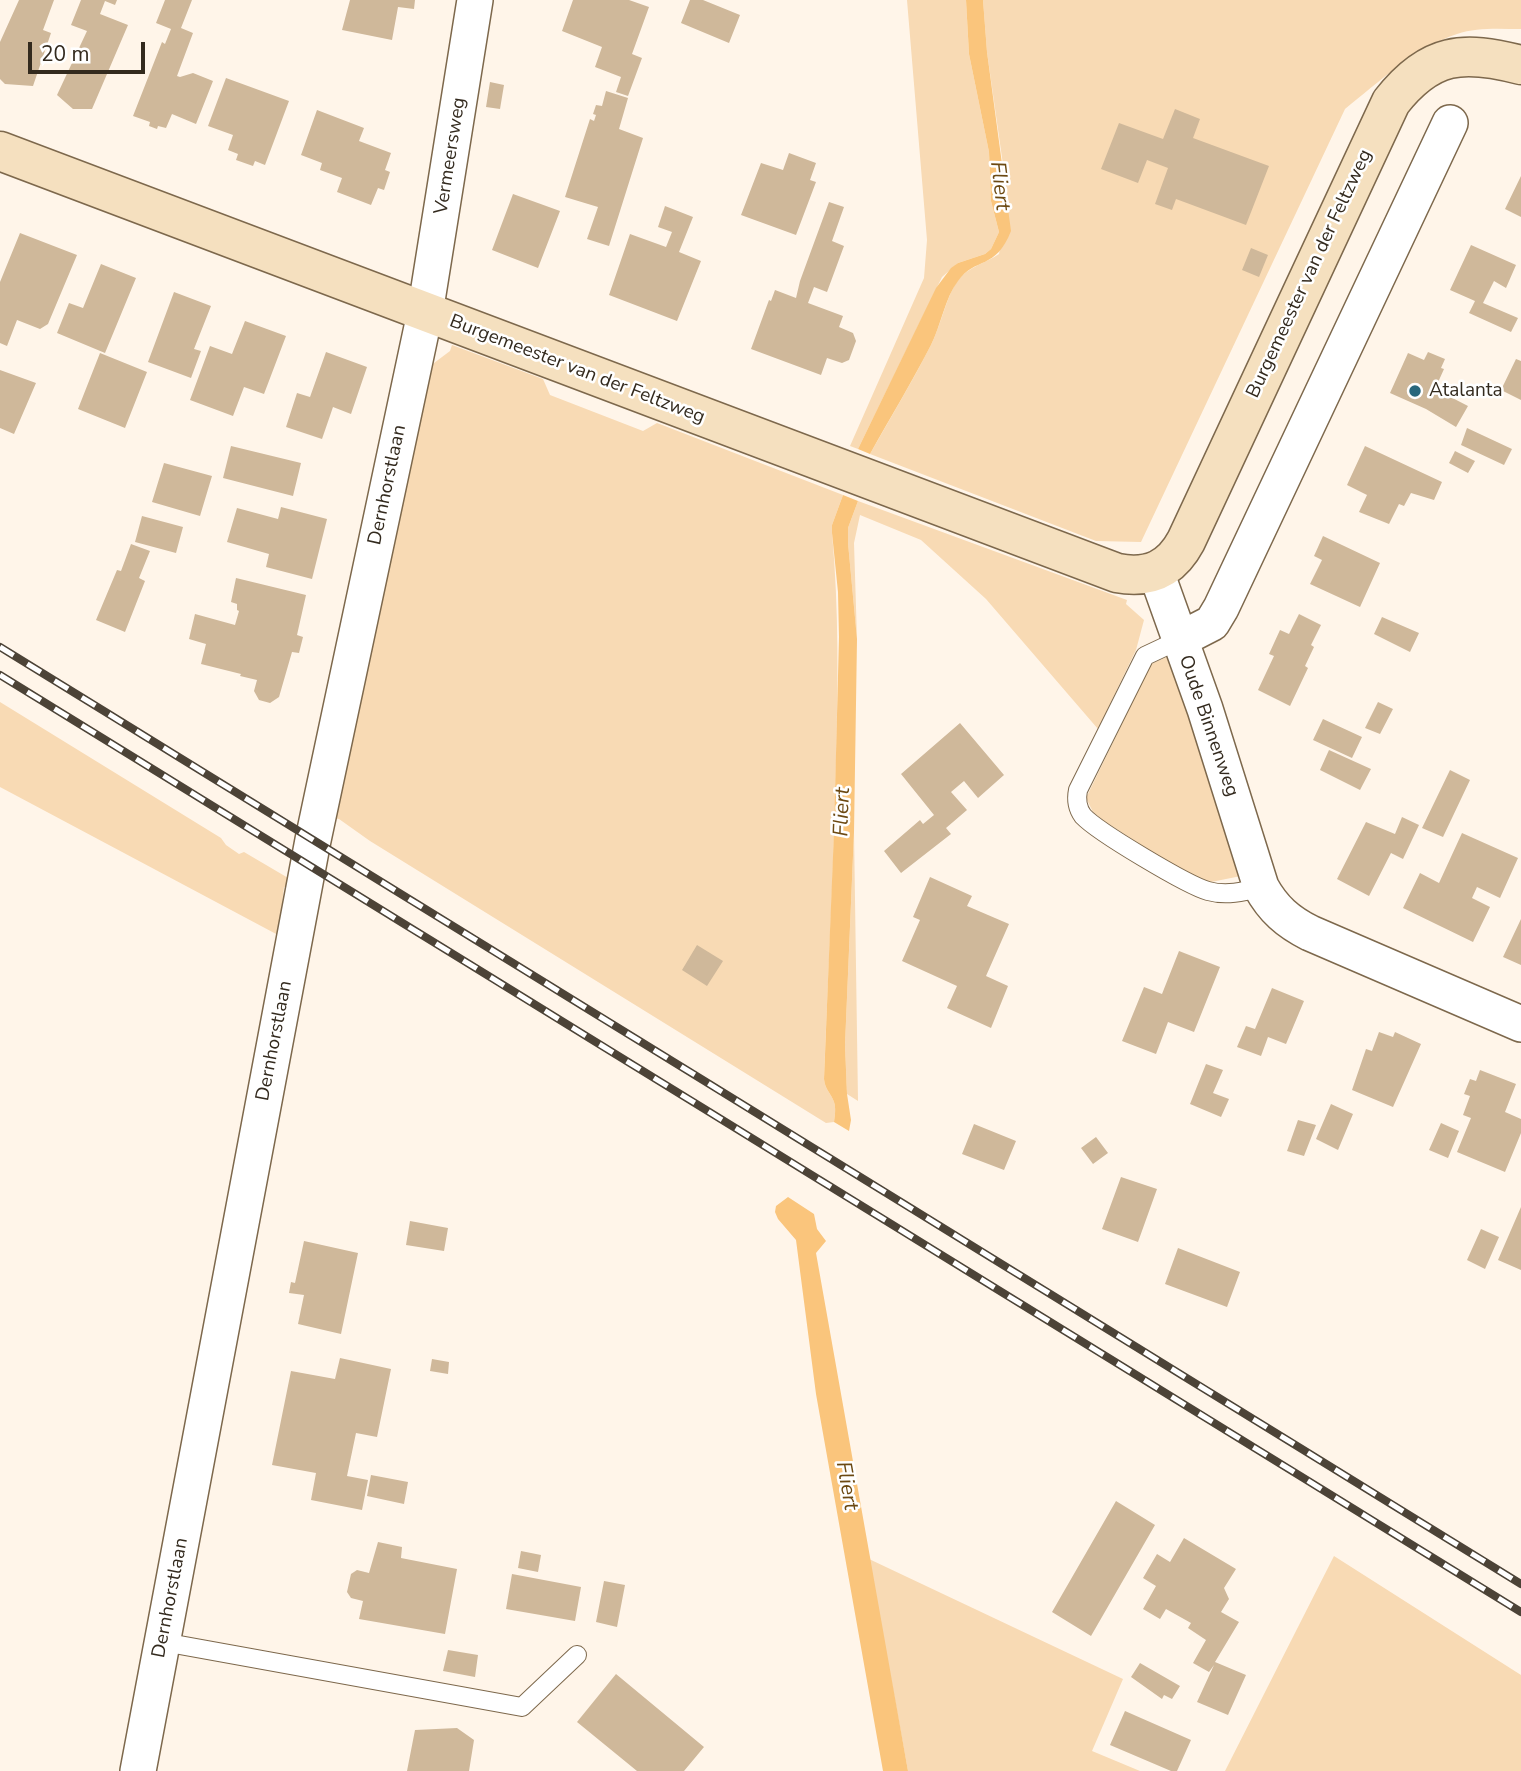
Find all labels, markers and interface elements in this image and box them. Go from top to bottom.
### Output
scale bar [32,28,149,72]
text: 20 m [41,40,90,68]
street label: Vermeersweg [431,96,471,216]
street label: Burgemeester van der Feltzweg [1242,146,1378,402]
water label: Fliert [983,160,1015,212]
street label: Burgemeester van der Feltzweg [446,311,708,429]
place label: Atalanta [1429,380,1503,402]
marker: Atalanta [1407,383,1423,399]
street label: Dernhorstlaan [364,423,412,547]
street label: Oude Binnenweg [1173,652,1243,800]
water label: Fliert [830,787,856,837]
street label: Dernhorstlaan [252,979,298,1103]
water label: Fliert [829,1460,863,1512]
street label: Dernhorstlaan [148,1536,194,1660]

